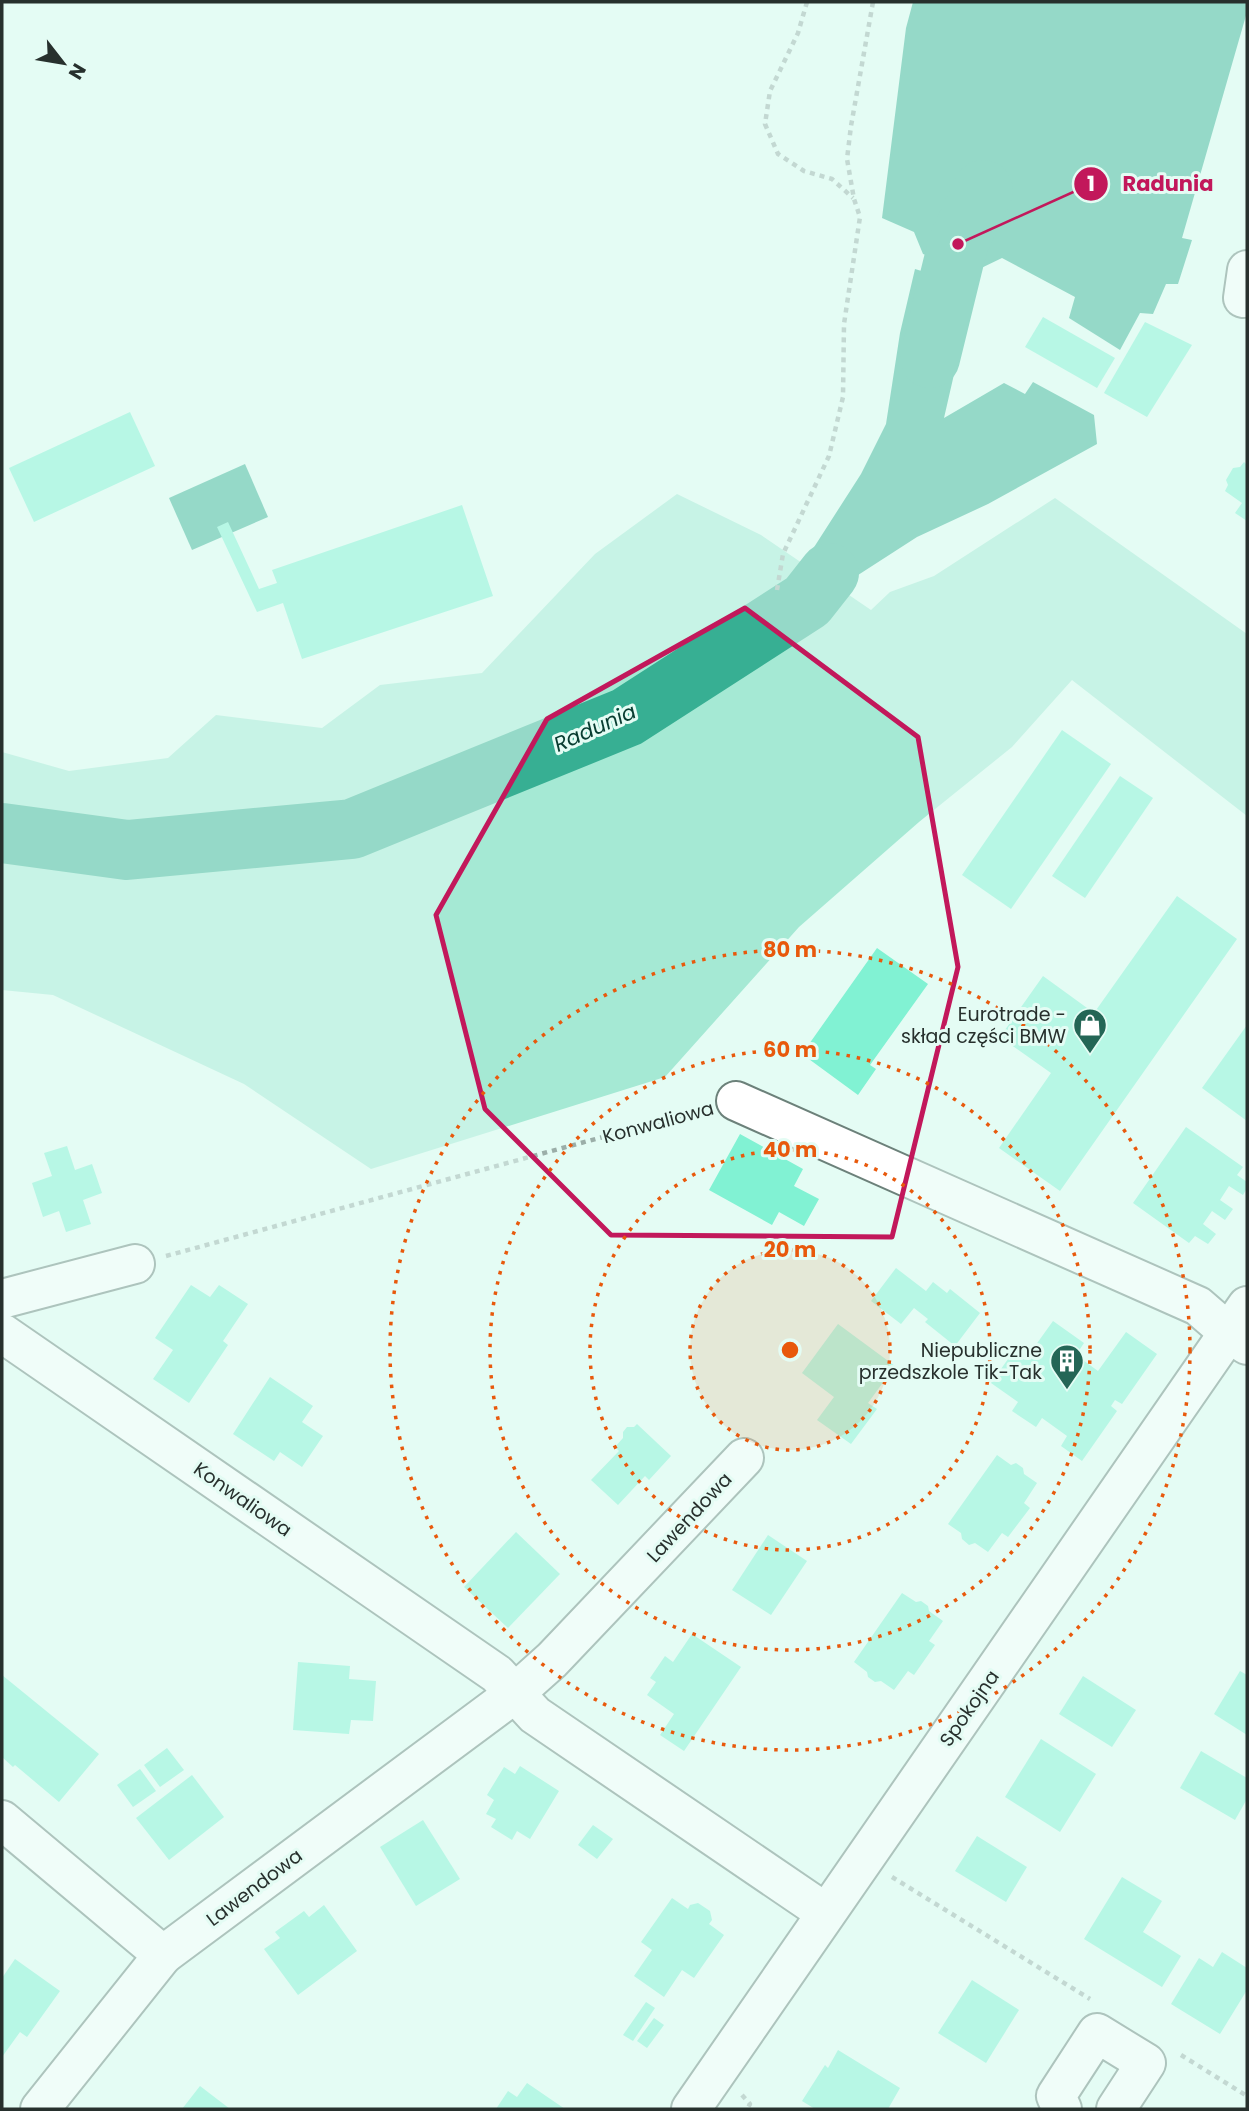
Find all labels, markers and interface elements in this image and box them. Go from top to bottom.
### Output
north arrow [28,28,98,98]
text: N [62,58,92,85]
callout: Radunia [1074,163,1228,205]
text: 1 [1087,169,1095,198]
text: Radunia [1123,169,1213,198]
water label: Radunia [549,697,641,759]
text: 80 m [763,935,817,964]
place label: Eurotrade - skład części BMW [901,1001,1066,1050]
shop icon: Eurotrade - skład części BMW [1071,1006,1109,1055]
text: 60 m [763,1035,817,1064]
street label: Konwaliowa [600,1095,717,1150]
text: 40 m [763,1135,817,1164]
text: 20 m [764,1235,816,1264]
place label: Niepubliczne przedszkole Tik-Tak [859,1337,1042,1386]
centre of rings [778,1338,802,1362]
building icon: Niepubliczne przedszkole Tik-Tak [1048,1342,1086,1391]
street label: Konwaliowa [188,1456,297,1543]
street label: Lawendowa [641,1466,738,1568]
street label: Spokojna [933,1665,1006,1752]
street label: Lawendowa [201,1842,308,1932]

